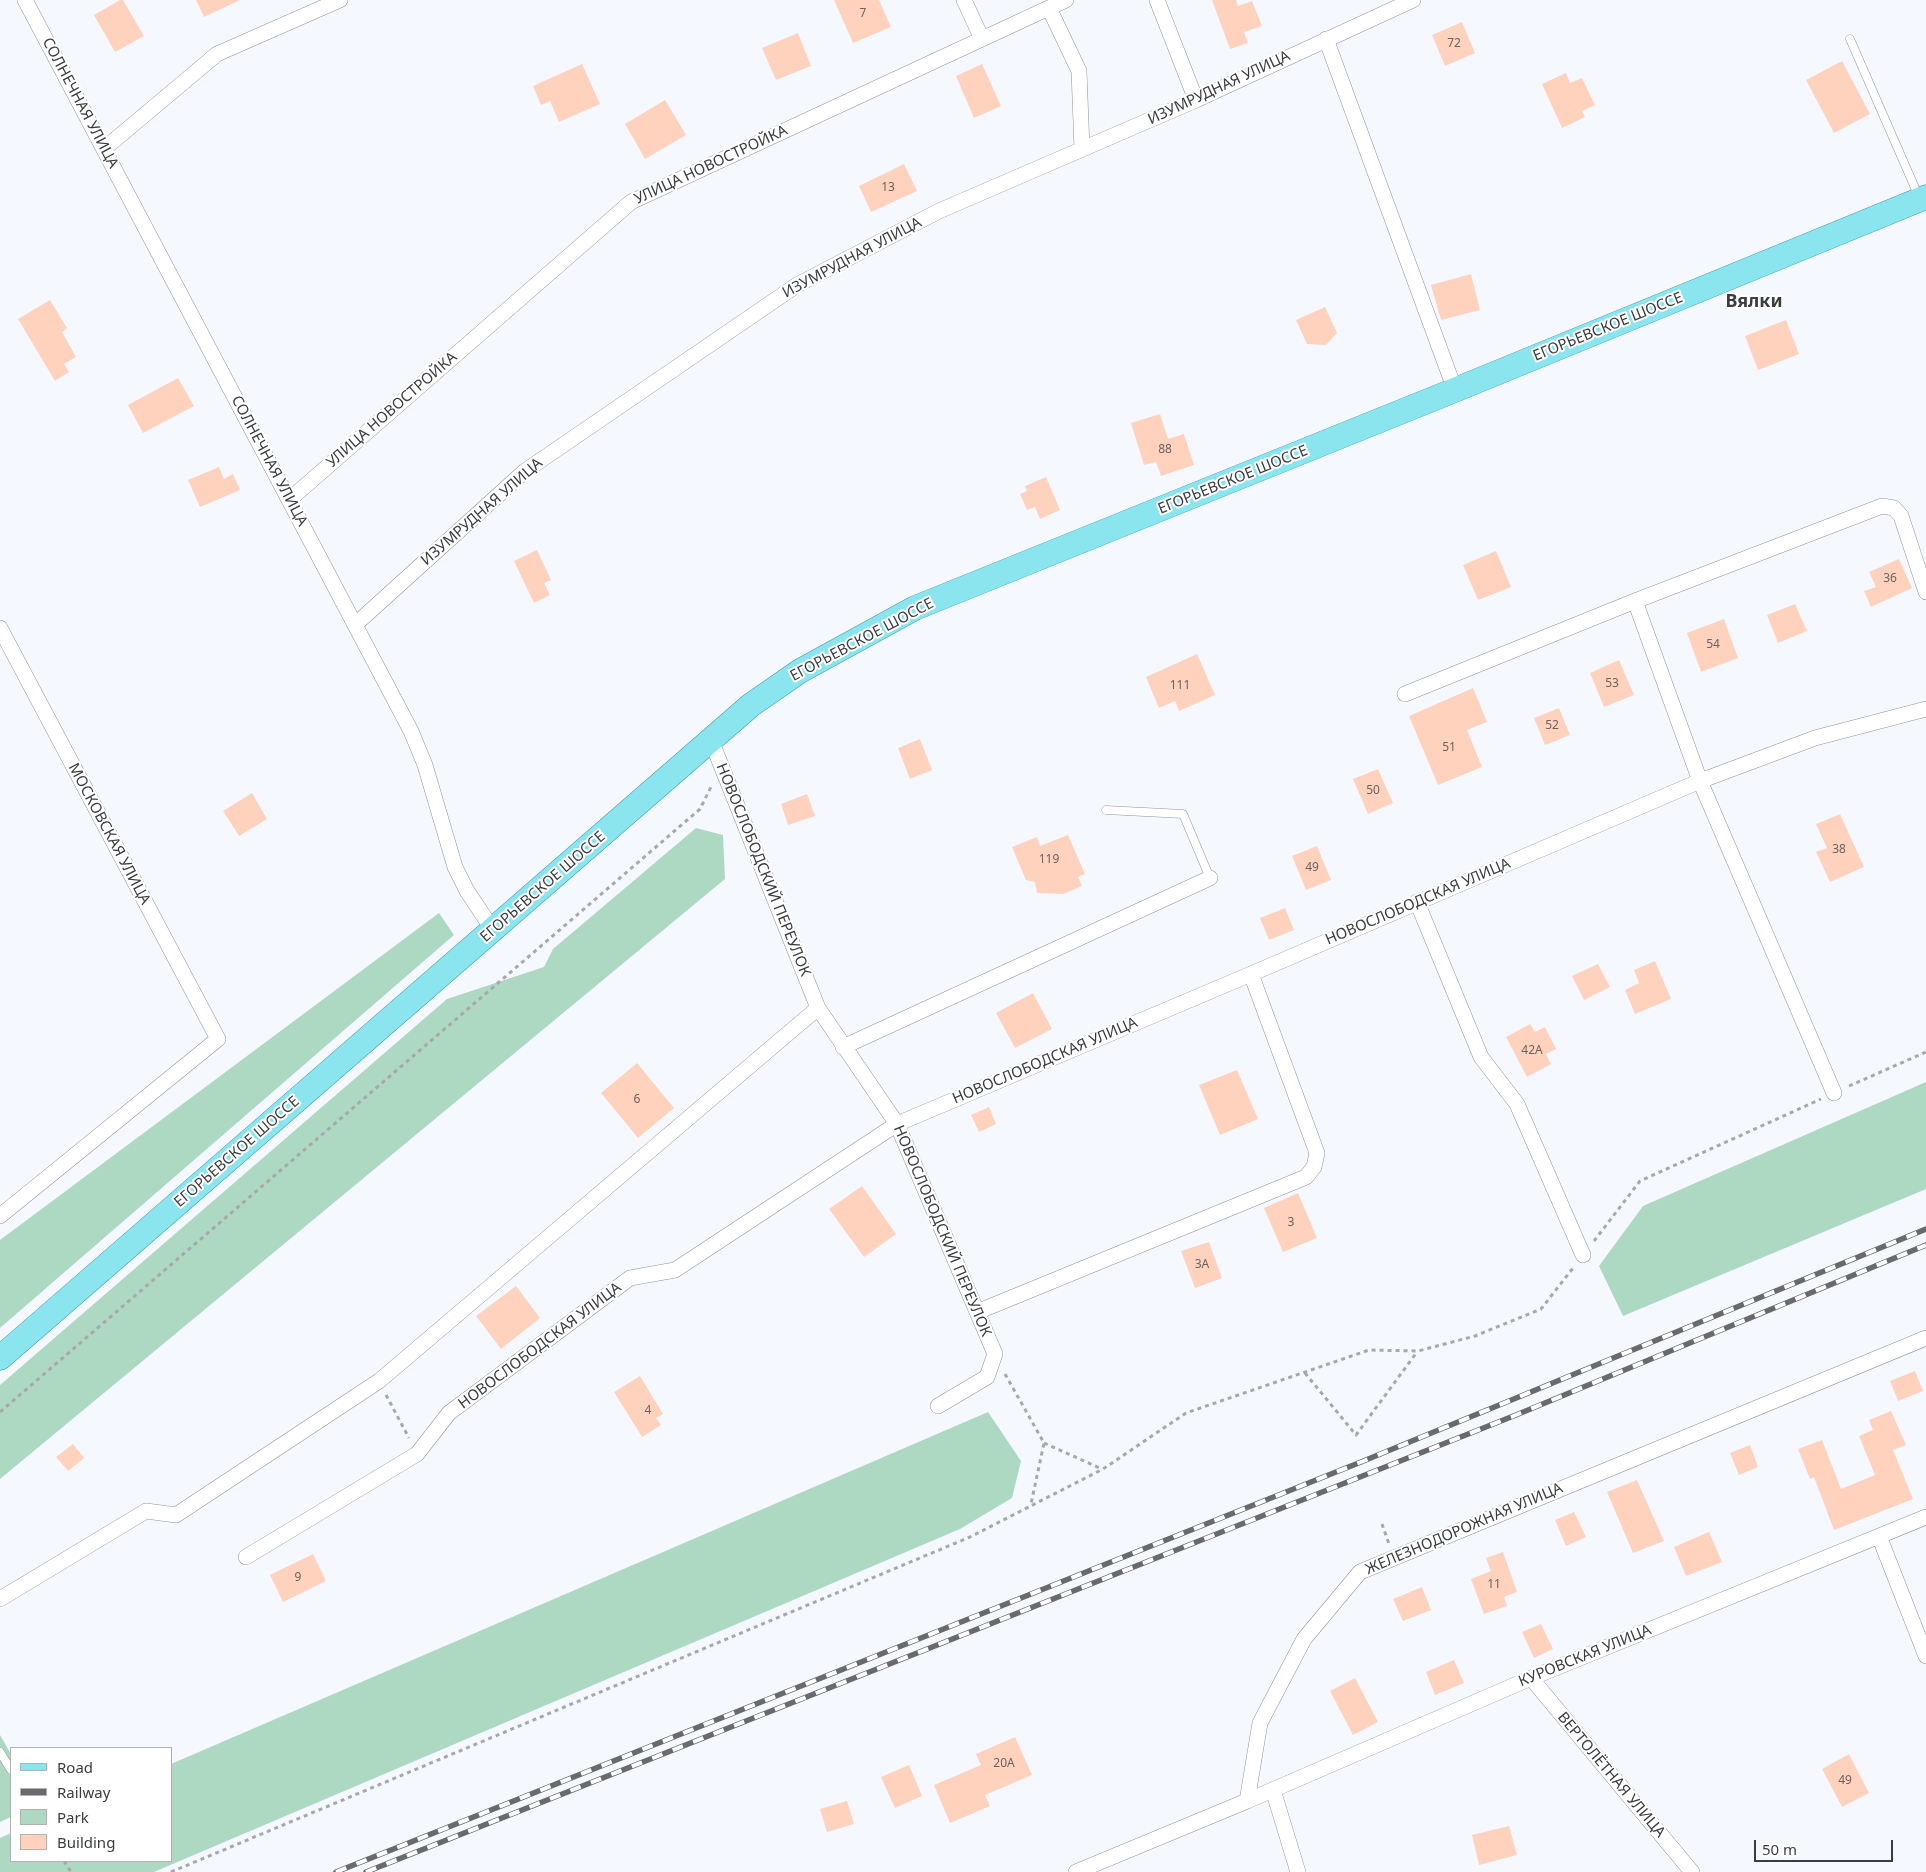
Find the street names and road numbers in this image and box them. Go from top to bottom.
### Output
street label: СОЛНЕЧНАЯ УЛИЦА [38,35,122,171]
street label: ИЗУМРУДНАЯ УЛИЦА [1145,47,1293,129]
street label: УЛИЦА НОВОСТРОЙКА [632,122,790,208]
street label: ИЗУМРУДНАЯ УЛИЦА [779,214,925,302]
street label: ЕГОРЬЕВСКОЕ ШОССЕ [1531,289,1685,365]
street label: УЛИЦА НОВОСТРОЙКА [323,349,461,471]
street label: СОЛНЕЧНАЯ УЛИЦА [227,393,311,529]
street label: ЕГОРЬЕВСКОЕ ШОССЕ [1156,442,1310,518]
street label: ИЗУМРУДНАЯ УЛИЦА [418,454,546,570]
street label: ЕГОРЬЕВСКОЕ ШОССЕ [787,595,937,685]
street label: МОСКОВСКАЯ УЛИЦА [64,760,154,908]
street label: НОВОСЛОБОДСКИЙ ПЕРЕУЛОК [712,761,814,979]
street label: ЕГОРЬЕВСКОЕ ШОССЕ [477,828,609,946]
street label: НОВОСЛОБОДСКАЯ УЛИЦА [1323,855,1513,949]
street label: НОВОСЛОБОДСКАЯ УЛИЦА [950,1014,1140,1108]
street label: ЕГОРЬЕВСКОЕ ШОССЕ [171,1093,303,1211]
street label: НОВОСЛОБОДСКИЙ ПЕРЕУЛОК [889,1123,995,1339]
street label: НОВОСЛОБОДСКАЯ УЛИЦА [455,1279,625,1413]
street label: ЖЕЛЕЗНОДОРОЖНАЯ УЛИЦА [1363,1479,1565,1579]
street label: КУРОВСКАЯ УЛИЦА [1516,1621,1654,1691]
street label: ВЕРТОЛЁТНАЯ УЛИЦА [1553,1709,1669,1841]

